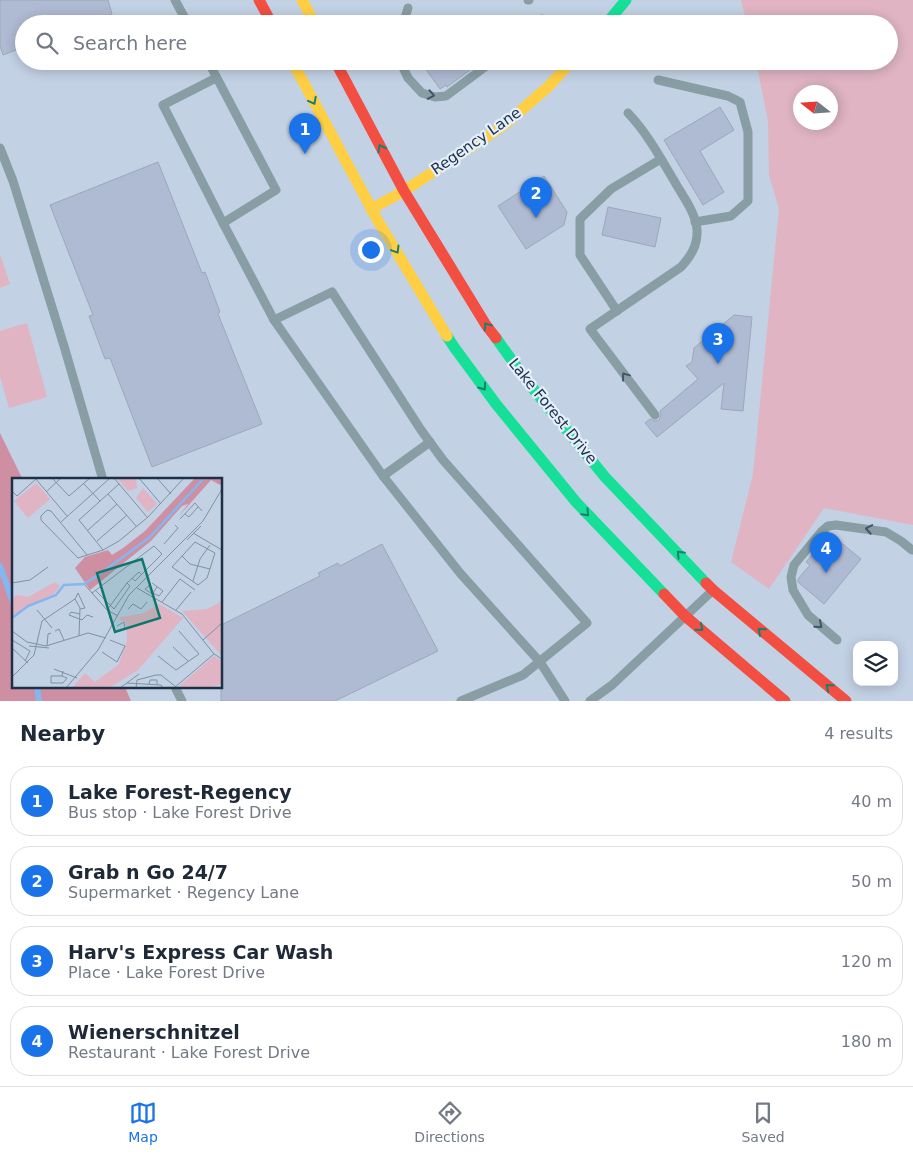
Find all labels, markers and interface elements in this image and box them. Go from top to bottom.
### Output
search box [15,15,898,70]
icon: search [33,29,61,57]
text: Search here [73,32,187,54]
north arrow [793,85,838,130]
one-way arrow [427,89,436,99]
one-way arrow [307,96,317,105]
street label: Regency Lane [428,103,524,179]
pin: 1 [289,113,321,154]
one-way arrow [377,144,387,153]
pin: 2 [520,177,552,218]
your location [358,237,384,263]
one-way arrow [389,245,399,254]
one-way arrow [484,322,493,332]
pin: 3 [702,323,734,364]
street label: Lake Forest Drive [505,355,601,467]
one-way arrow [623,373,631,382]
one-way arrow [478,381,486,390]
inset map [12,478,222,688]
one-way arrow [580,507,589,516]
one-way arrow [865,525,874,535]
pin: 4 [810,532,842,573]
one-way arrow [677,551,686,560]
one-way arrow [813,619,822,628]
one-way arrow [695,623,704,632]
one-way arrow [758,627,767,636]
map controls [853,641,898,686]
button: layers [853,641,898,686]
one-way arrow [826,685,835,693]
text: Nearby [20,722,105,746]
text: 4 results [824,724,893,743]
text: Lake Forest-Regency [68,781,292,803]
text: 1 [31,792,43,811]
text: 40 m [851,792,892,811]
text: Bus stop · Lake Forest Drive [68,803,292,822]
text: Grab n Go 24/7 [68,861,228,883]
text: 2 [31,872,43,891]
text: 50 m [851,872,892,891]
text: Supermarket · Regency Lane [68,883,299,902]
text: Harv's Express Car Wash [68,941,333,963]
text: 3 [31,952,43,971]
text: 120 m [841,952,892,971]
text: Place · Lake Forest Drive [68,963,265,982]
text: Wienerschnitzel [68,1021,240,1043]
text: 4 [31,1032,43,1051]
text: 180 m [841,1032,892,1051]
text: Restaurant · Lake Forest Drive [68,1043,310,1062]
tab: Map [128,1099,158,1145]
tab: Directions [414,1099,485,1145]
tab: Saved [741,1099,785,1145]

